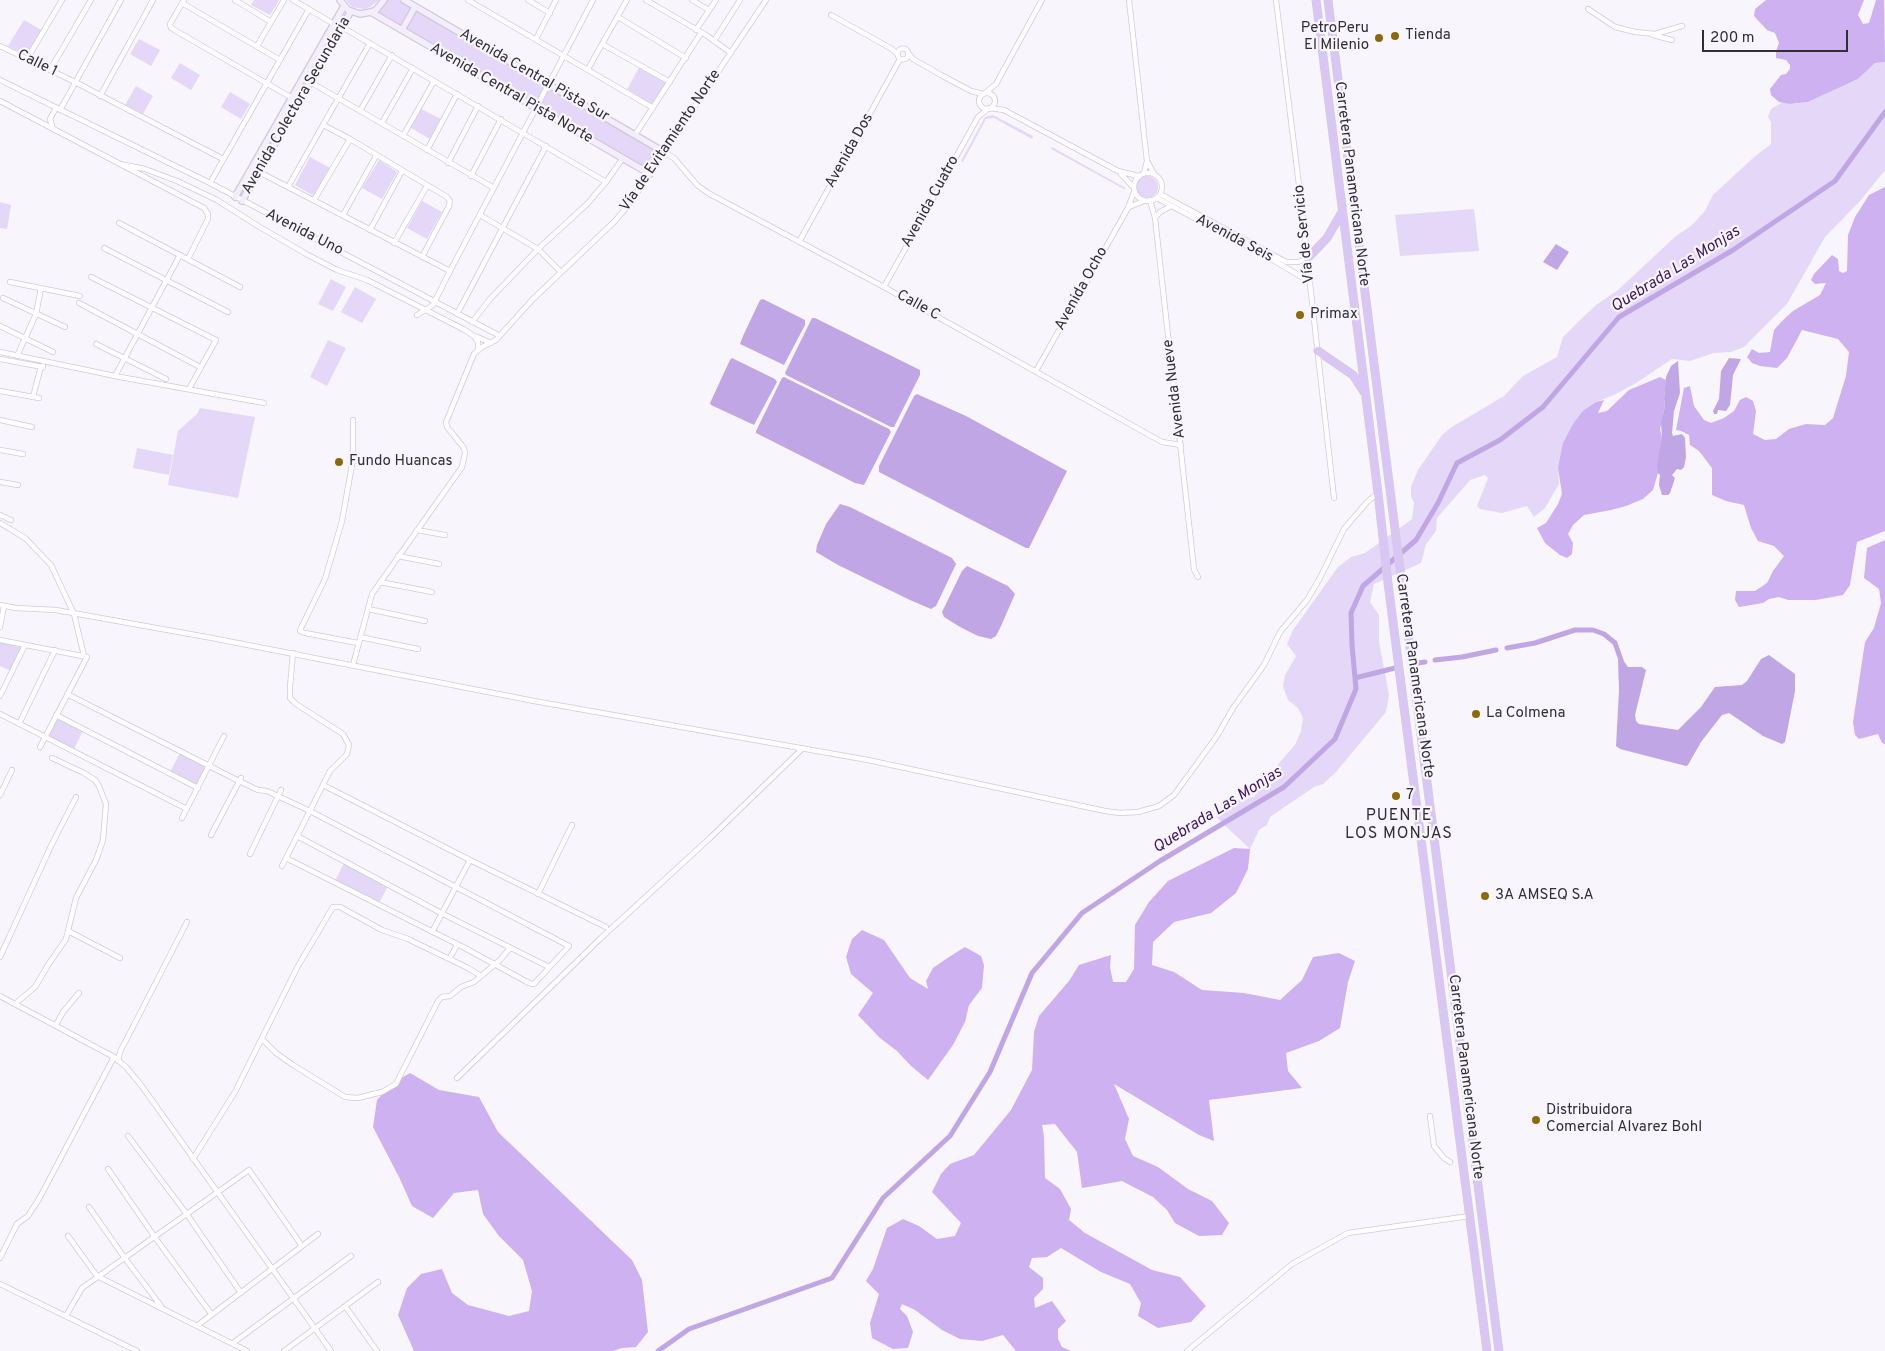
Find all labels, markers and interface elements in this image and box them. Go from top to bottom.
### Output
street label: Avenida Colectora Secundaria [239,14,355,198]
place label: PetroPeru El Milenio [1301,20,1369,55]
scale bar [1705,20,1851,52]
street label: Avenida Central Pista Sur [456,26,612,126]
place label: Tienda [1405,27,1451,45]
text: 200 m [1710,29,1755,48]
marker: Tienda [1389,30,1401,42]
marker: PetroPeru El Milenio [1373,32,1385,44]
street label: Avenida Central Pista Norte [426,40,596,148]
street label: Calle 1 [14,47,60,81]
street label: Vía de Evitamiento Norte [617,67,725,215]
street label: Carretera Panamericana Norte [1330,81,1372,287]
street label: Avenida Dos [822,110,878,192]
street label: Avenida Cuatro [898,153,964,251]
street label: Vía de Servicio [1291,184,1319,284]
street label: Avenida Uno [262,206,346,260]
street label: Avenida Seis [1192,211,1276,267]
water label: Quebrada Las Monjas [1608,223,1744,317]
street label: Avenida Ocho [1052,244,1112,334]
street label: Calle C [893,287,943,325]
place label: Primax [1310,306,1358,324]
marker: Primax [1294,309,1306,321]
street label: Avenida Nueve [1160,338,1190,440]
place label: Fundo Huancas [349,453,453,471]
marker: Fundo Huancas [333,456,345,468]
street label: Carretera Panamericana Norte [1391,573,1437,779]
place label: La Colmena [1486,705,1565,723]
marker: La Colmena [1470,708,1482,720]
water label: Quebrada Las Monjas [1150,764,1286,858]
place label: 7 [1406,787,1414,805]
marker: 7 [1390,790,1402,802]
district label: PUENTE LOS MONJAS [1344,807,1454,845]
place label: 3A AMSEQ S.A [1495,887,1594,905]
marker: 3A AMSEQ S.A [1479,890,1491,902]
street label: Carretera Panamericana Norte [1444,974,1486,1180]
place label: Distribuidora Comercial Alvarez Bohl [1546,1102,1702,1137]
marker: Distribuidora Comercial Alvarez Bohl [1530,1114,1542,1126]

